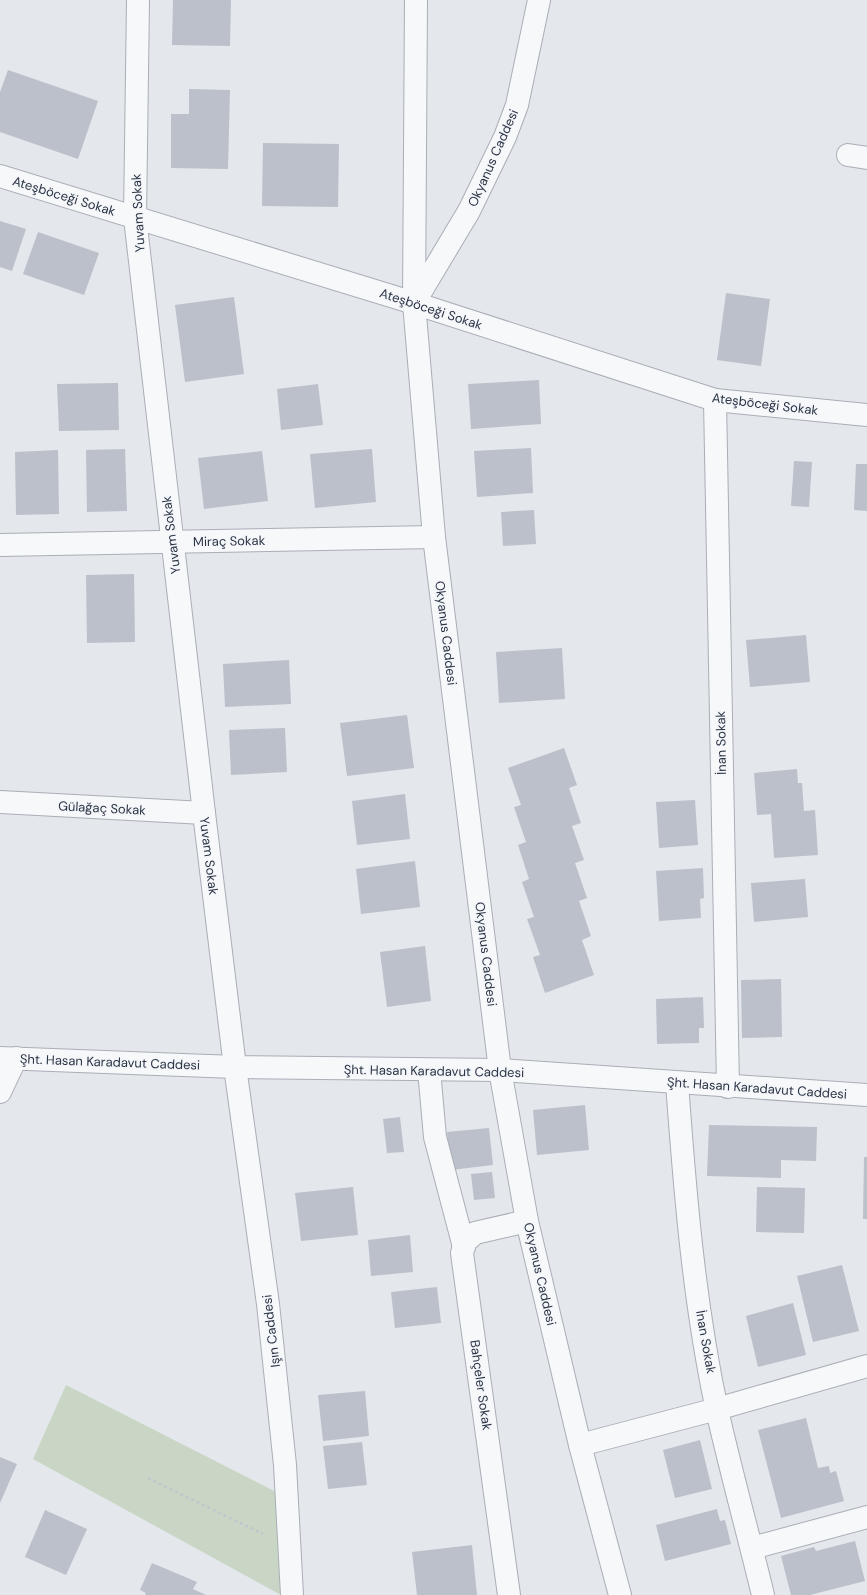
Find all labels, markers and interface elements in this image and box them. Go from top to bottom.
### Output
street label: Okyanus Caddesi [464,107,522,209]
street label: Ateşböceği Sokak [10,172,118,220]
street label: Yuvam Sokak [127,173,149,253]
street label: Ateşböceği Sokak [378,284,485,334]
street label: Ateşböceği Sokak [711,389,819,419]
street label: Yuvam Sokak [158,494,184,575]
street label: Miraç Sokak [193,532,266,550]
street label: Okyanus Caddesi [431,580,461,686]
street label: İnan Sokak [712,710,730,775]
street label: Gülağaç Sokak [58,797,147,819]
street label: Yuvam Sokak [196,816,222,897]
street label: Okyanus Caddesi [471,901,501,1007]
street label: Şht. Hasan Karadavut Caddesi [20,1050,200,1074]
street label: Şht. Hasan Karadavut Caddesi [344,1061,524,1081]
street label: Şht. Hasan Karadavut Caddesi [666,1073,848,1103]
street label: Okyanus Caddesi [520,1221,560,1327]
street label: Işın Caddesi [258,1294,284,1368]
street label: İnan Sokak [692,1309,720,1375]
street label: Bahçeler Sokak [466,1339,496,1432]

